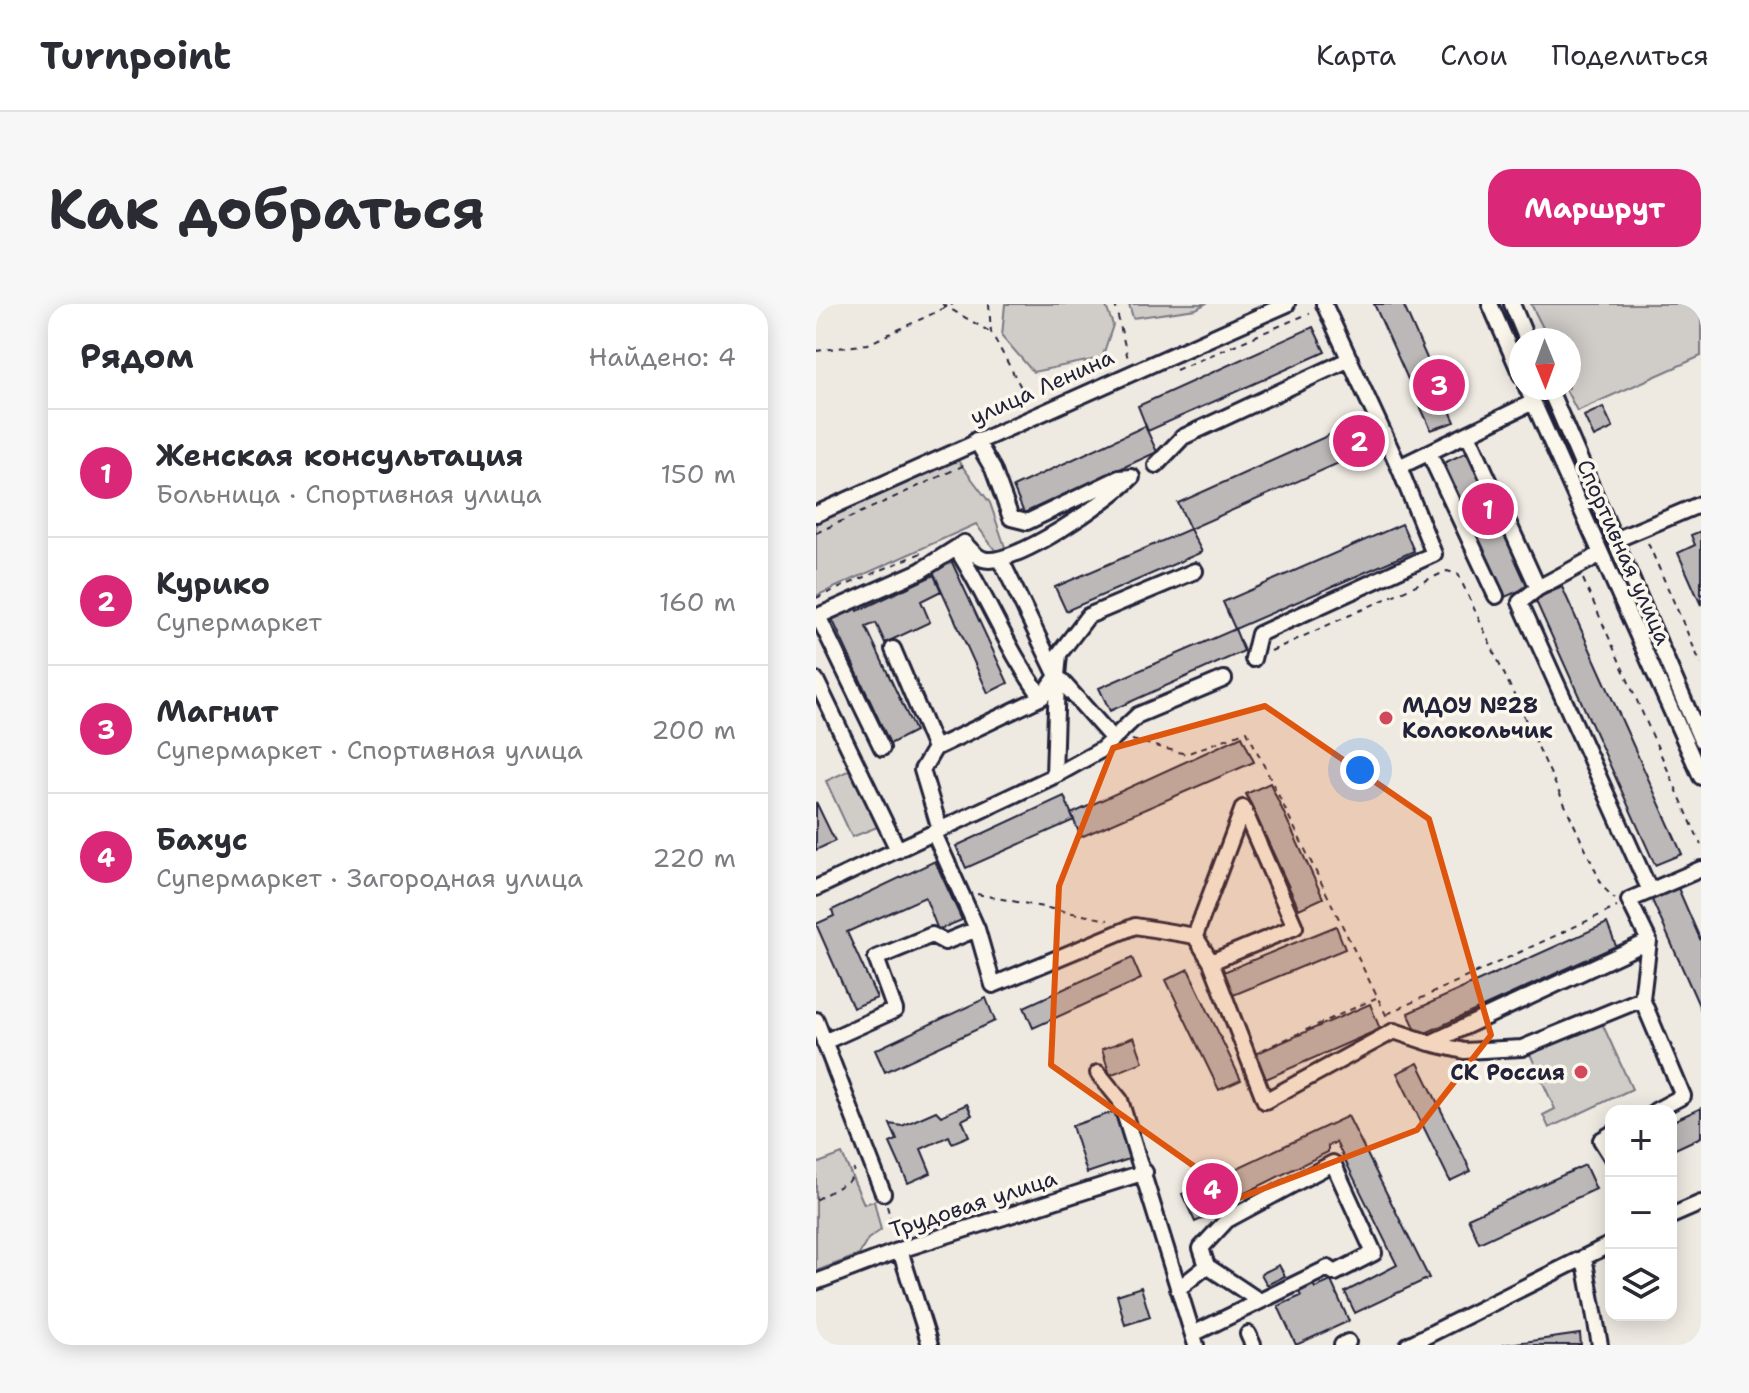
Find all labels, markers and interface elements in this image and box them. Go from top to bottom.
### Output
text: Turnpoint [40,30,231,81]
text: Карта [1316,36,1396,74]
text: Слои [1440,36,1507,74]
text: Поделиться [1551,36,1709,74]
button: Маршрут [1488,169,1701,247]
text: Как добраться [48,171,485,246]
north arrow [1509,328,1581,400]
text: Рядом [80,333,194,379]
text: Найдено: 4 [589,339,736,374]
street label: улица Ленина [966,342,1119,432]
pin: 3 [1413,355,1465,415]
pin: 2 [1333,411,1385,471]
text: Женская консультация [156,435,524,476]
street label: Спортивная улица [1570,455,1678,650]
text: 1 [100,456,112,491]
text: 150 m [660,456,736,491]
text: Больница · Спортивная улица [156,476,542,511]
pin: 1 [1462,479,1514,539]
text: Курико [156,563,270,604]
text: 2 [97,584,115,619]
text: 160 m [659,584,736,619]
text: Супермаркет [156,604,322,639]
text: Магнит [156,691,279,732]
place label: МДОУ №28 Колокольчик [1402,691,1553,745]
marker: МДОУ №28 Колокольчик [1377,709,1395,727]
text: 3 [97,712,115,747]
text: 200 m [651,712,736,747]
text: Супермаркет · Спортивная улица [156,732,583,767]
your location [1340,750,1380,790]
text: Бахус [156,819,248,860]
text: 4 [97,840,115,875]
text: 220 m [652,840,736,875]
text: Супермаркет · Загородная улица [156,860,583,895]
place label: СК Россия [1450,1058,1565,1087]
marker: СК Россия [1572,1063,1590,1081]
map controls [1605,1105,1677,1321]
button: + [1605,1105,1677,1177]
pin: 4 [1186,1159,1238,1219]
street label: Трудовая улица [886,1163,1061,1245]
button: − [1605,1177,1677,1249]
button: layers [1605,1249,1677,1321]

